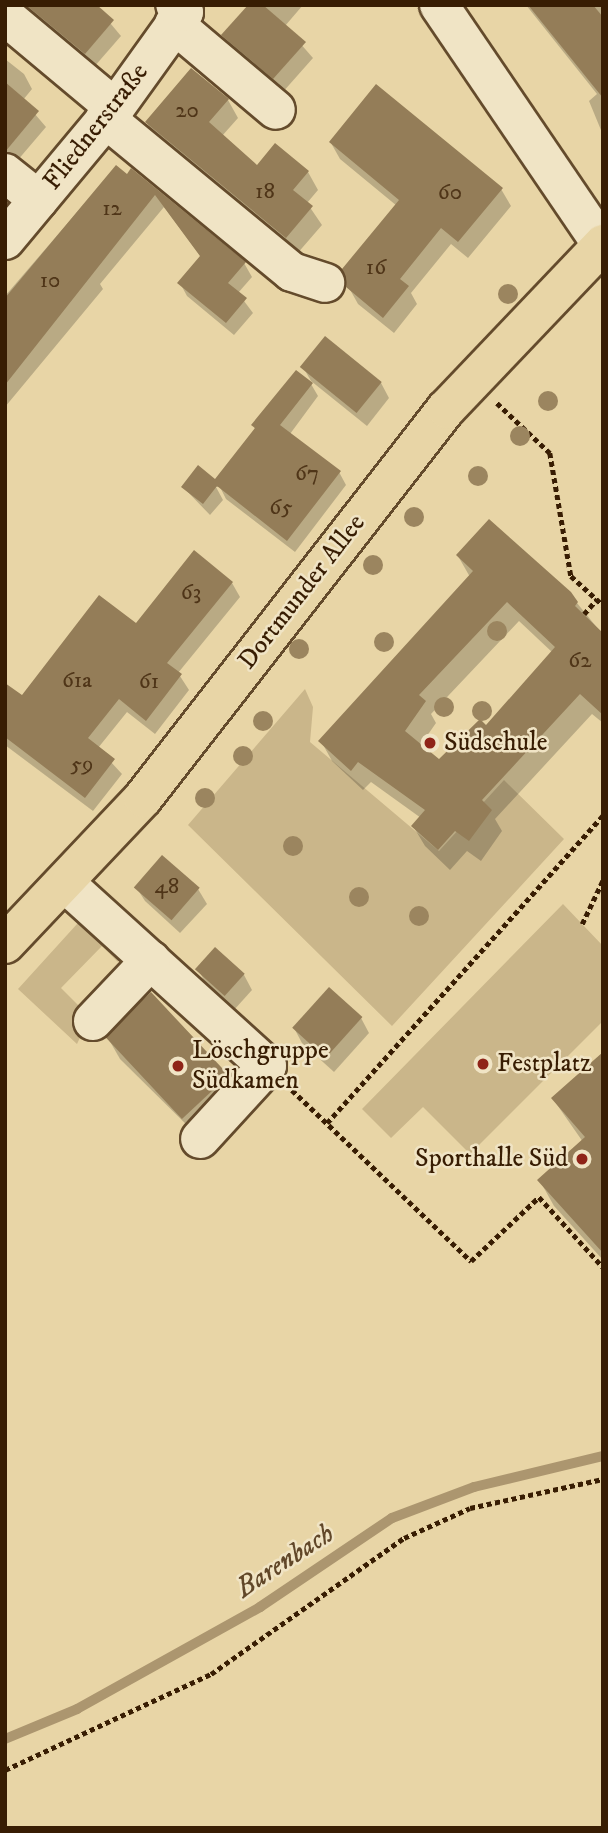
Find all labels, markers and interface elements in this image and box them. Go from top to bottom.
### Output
street label: Fliednerstraße [37,57,155,197]
house number: 20 [175,97,199,125]
house number: 18 [255,178,275,206]
house number: 60 [438,179,462,207]
house number: 12 [102,195,122,223]
house number: 16 [366,254,386,282]
house number: 10 [40,267,60,295]
house number: 67 [295,460,319,488]
house number: 65 [269,494,293,522]
street label: Dortmunder Allee [232,508,372,676]
house number: 63 [181,579,201,607]
house number: 62 [568,647,592,675]
house number: 61a [62,667,92,695]
house number: 61 [139,668,159,696]
place label: Südschule [444,727,548,759]
marker: Südschule [422,735,438,751]
house number: 59 [71,751,93,779]
house number: 48 [155,873,179,901]
place label: Löschgruppe Südkamen [192,1035,329,1096]
place label: Festplatz [497,1048,591,1080]
marker: Festplatz [475,1056,491,1072]
marker: Löschgruppe Südkamen [170,1058,186,1074]
place label: Sporthalle Süd [415,1143,568,1175]
marker: Sporthalle Süd [574,1151,590,1167]
water label: Barenbach [229,1517,341,1605]

